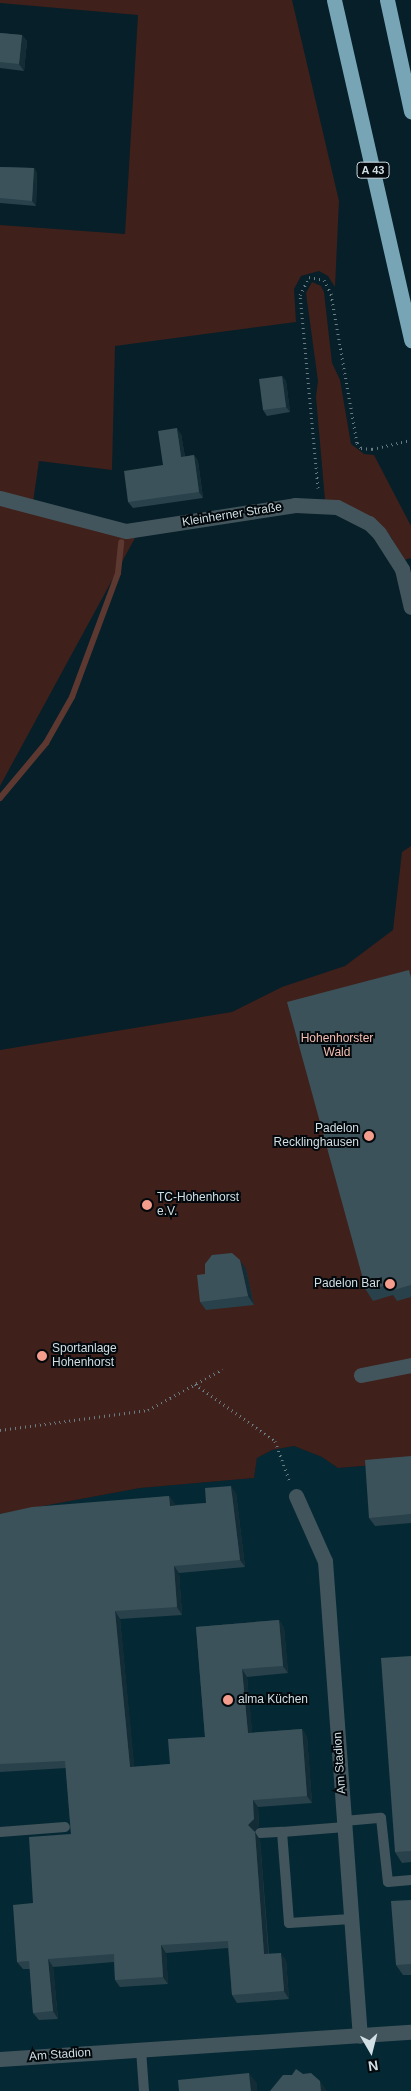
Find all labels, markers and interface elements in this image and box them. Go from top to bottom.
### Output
road number: A 43 [356,162,390,178]
street label: Kleinherner Straße [181,500,283,530]
park label: Hohenhorster Wald [301,1032,373,1060]
place label: Padelon Recklinghausen [274,1122,359,1150]
marker: Padelon Recklinghausen [363,1130,375,1142]
place label: TC-Hohenhorst e.V. [157,1191,239,1219]
marker: TC-Hohenhorst e.V. [141,1199,153,1211]
place label: Padelon Bar [314,1277,380,1291]
marker: Padelon Bar [384,1278,396,1290]
place label: Sportanlage Hohenhorst [52,1342,117,1370]
marker: Sportanlage Hohenhorst [36,1350,48,1362]
place label: alma Küchen [238,1693,308,1707]
marker: alma Küchen [222,1694,234,1706]
street label: Am Stadion [331,1732,349,1794]
north arrow [346,2026,396,2076]
street label: Am Stadion [29,2046,91,2064]
text: N [367,2057,379,2074]

